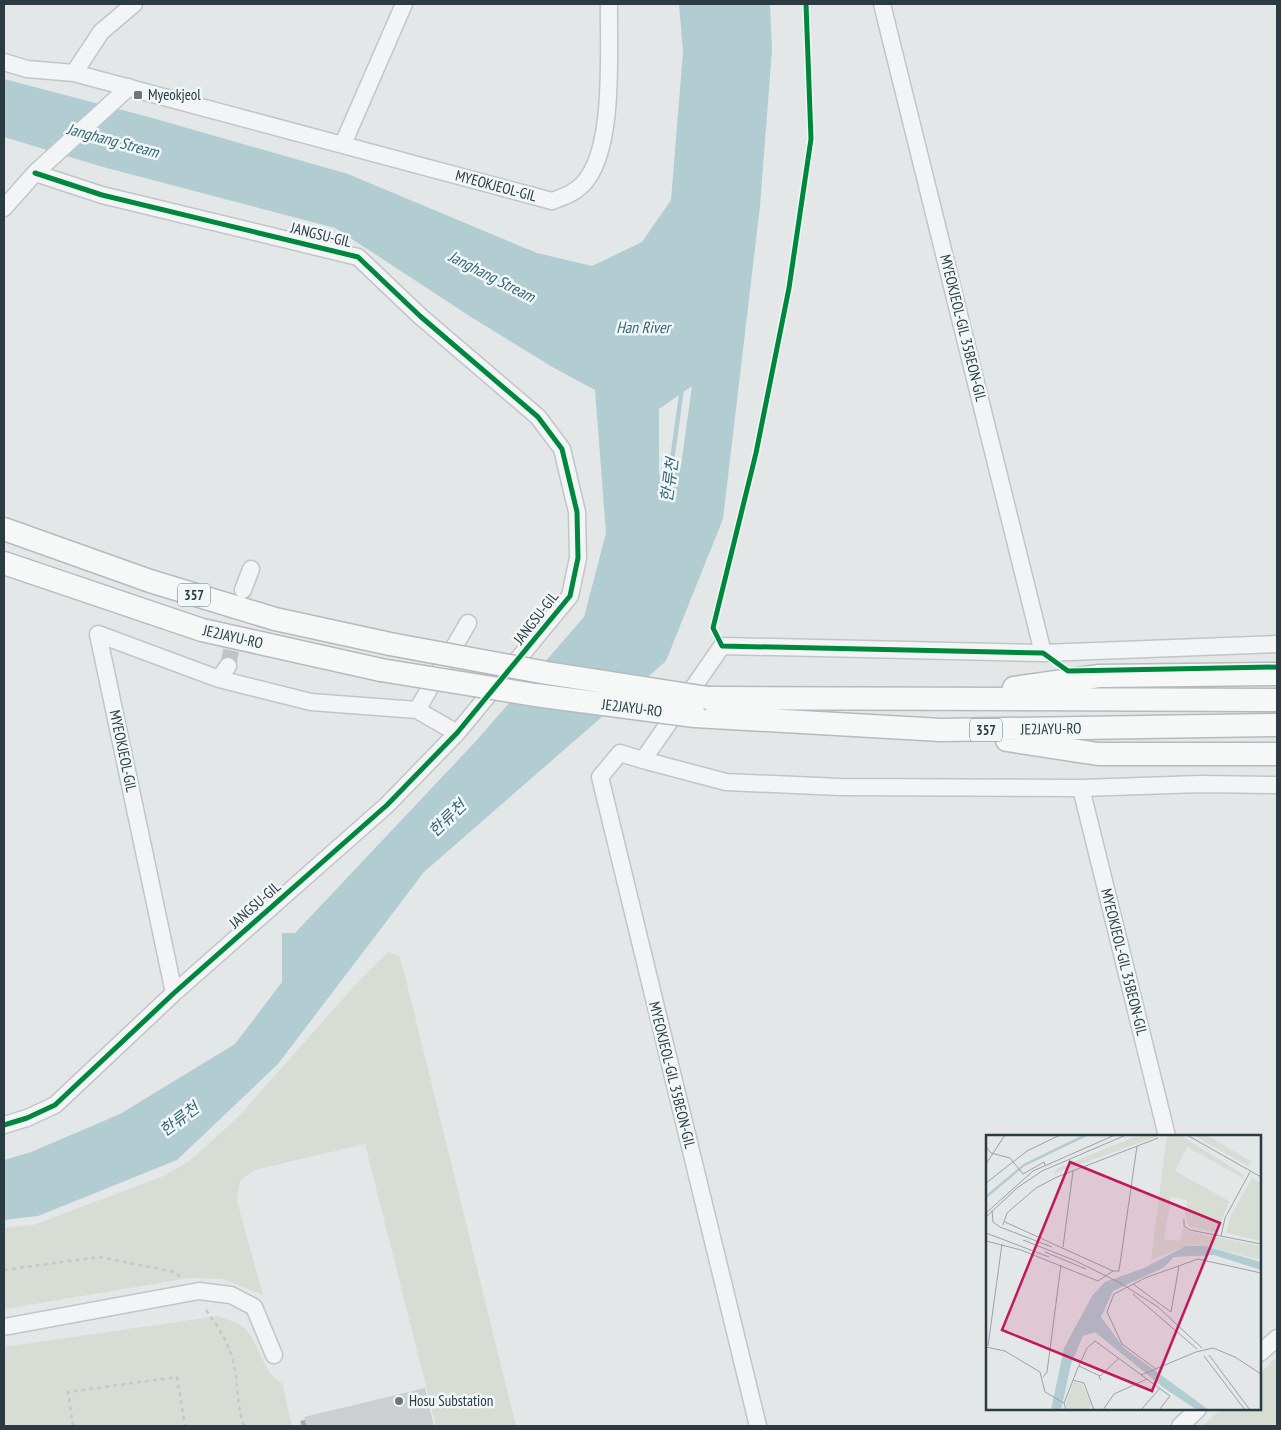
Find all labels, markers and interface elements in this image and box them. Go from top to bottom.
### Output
place label: Myeokjeol [148,85,201,104]
marker: Myeokjeol [132,89,144,101]
water label: Janghang Stream [64,118,163,162]
street label: MYEOKJEOL-GIL [453,166,540,206]
street label: JANGSU-GIL [288,218,354,251]
water label: Janghang Stream [445,245,540,307]
street label: MYEOKJEOL-GIL 35BEON-GIL [936,252,991,404]
water label: Han River [616,317,672,337]
water label: 한류천 [656,454,682,503]
road number: 357 [178,584,210,606]
street label: JANGSU-GIL [508,587,563,649]
street label: JE2JAYU-RO [200,620,265,653]
street label: JE2JAYU-RO [600,694,663,721]
street label: MYEOKJEOL-GIL [106,708,142,794]
road number: 357 [970,718,1002,742]
street label: JE2JAYU-RO [1019,718,1081,739]
water label: 한류천 [424,794,471,841]
street label: JANGSU-GIL [224,877,285,933]
street label: MYEOKJEOL-GIL 35BEON-GIL [1097,886,1152,1038]
street label: MYEOKJEOL-GIL 35BEON-GIL [645,999,700,1151]
water label: 한류천 [155,1096,204,1140]
inset map [986,1135,1261,1410]
place label: Hosu Substation [409,1391,493,1410]
marker: Hosu Substation [393,1395,405,1407]

